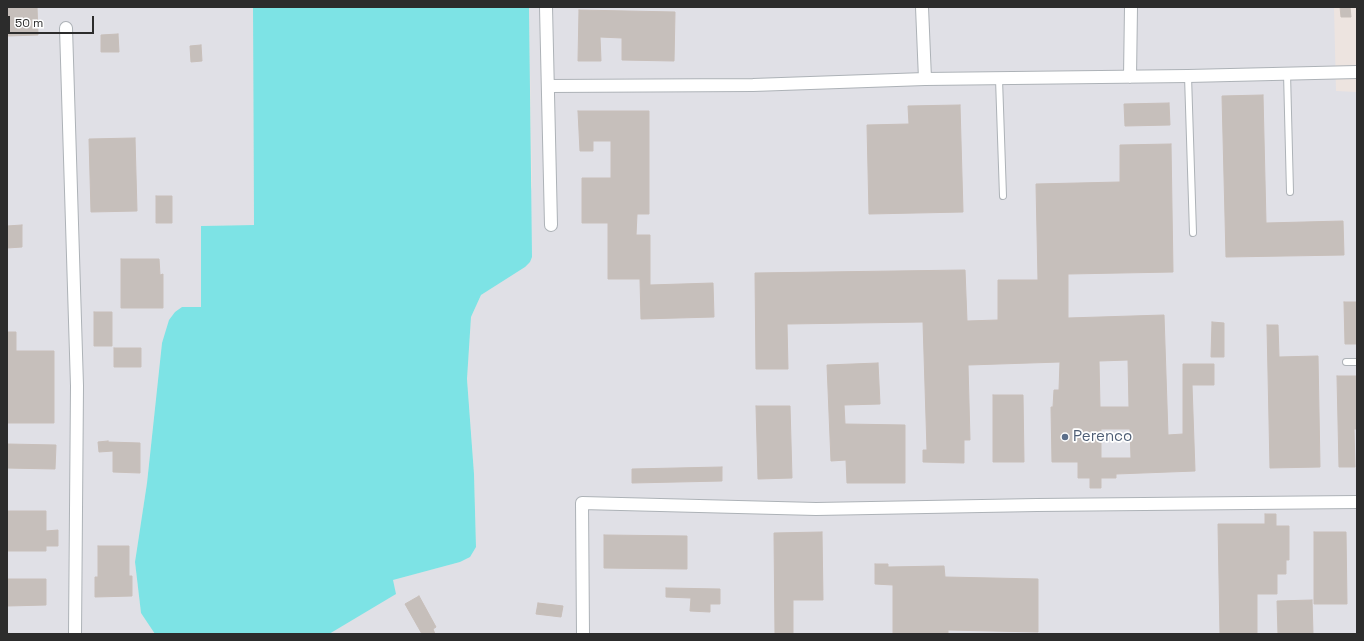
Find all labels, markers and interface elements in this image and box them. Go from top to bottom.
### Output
scale bar [10,8,96,34]
text: 50 m [15,15,43,31]
place label: Perenco [1073,428,1132,446]
marker: Perenco [1060,432,1070,442]

